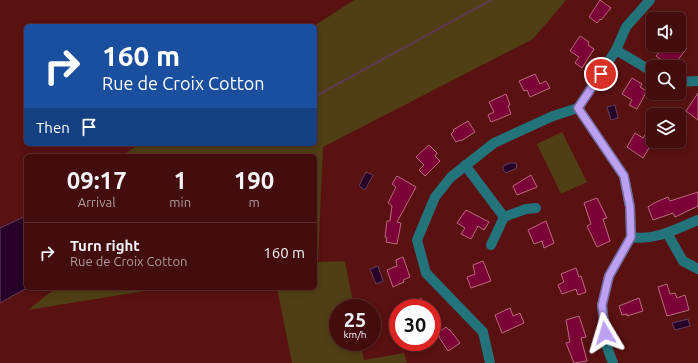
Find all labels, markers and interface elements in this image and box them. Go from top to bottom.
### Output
map controls [646,12,686,148]
button: sound [646,12,686,52]
icon: right [36,40,88,92]
text: 160 m [102,40,180,71]
pin [584,57,618,91]
button: search [646,60,686,100]
icon: arrive [590,63,612,85]
text: Rue de Croix Cotton [102,73,265,93]
button: layers [646,108,686,148]
icon: arrive [78,116,100,138]
text: Then [36,119,70,136]
text: 09:17 [67,167,127,194]
text: 1 [173,167,187,194]
text: 190 [234,167,274,194]
text: Arrival [78,195,116,209]
text: min [169,195,191,209]
text: m [248,195,260,209]
text: Turn right [70,237,140,254]
icon: right [36,242,58,264]
text: 160 m [263,244,305,261]
text: Rue de Croix Cotton [70,254,187,268]
speed limit sign: 30 [389,299,441,351]
text: 25 [344,308,366,331]
position arrow [584,312,626,354]
text: km/h [343,329,367,340]

